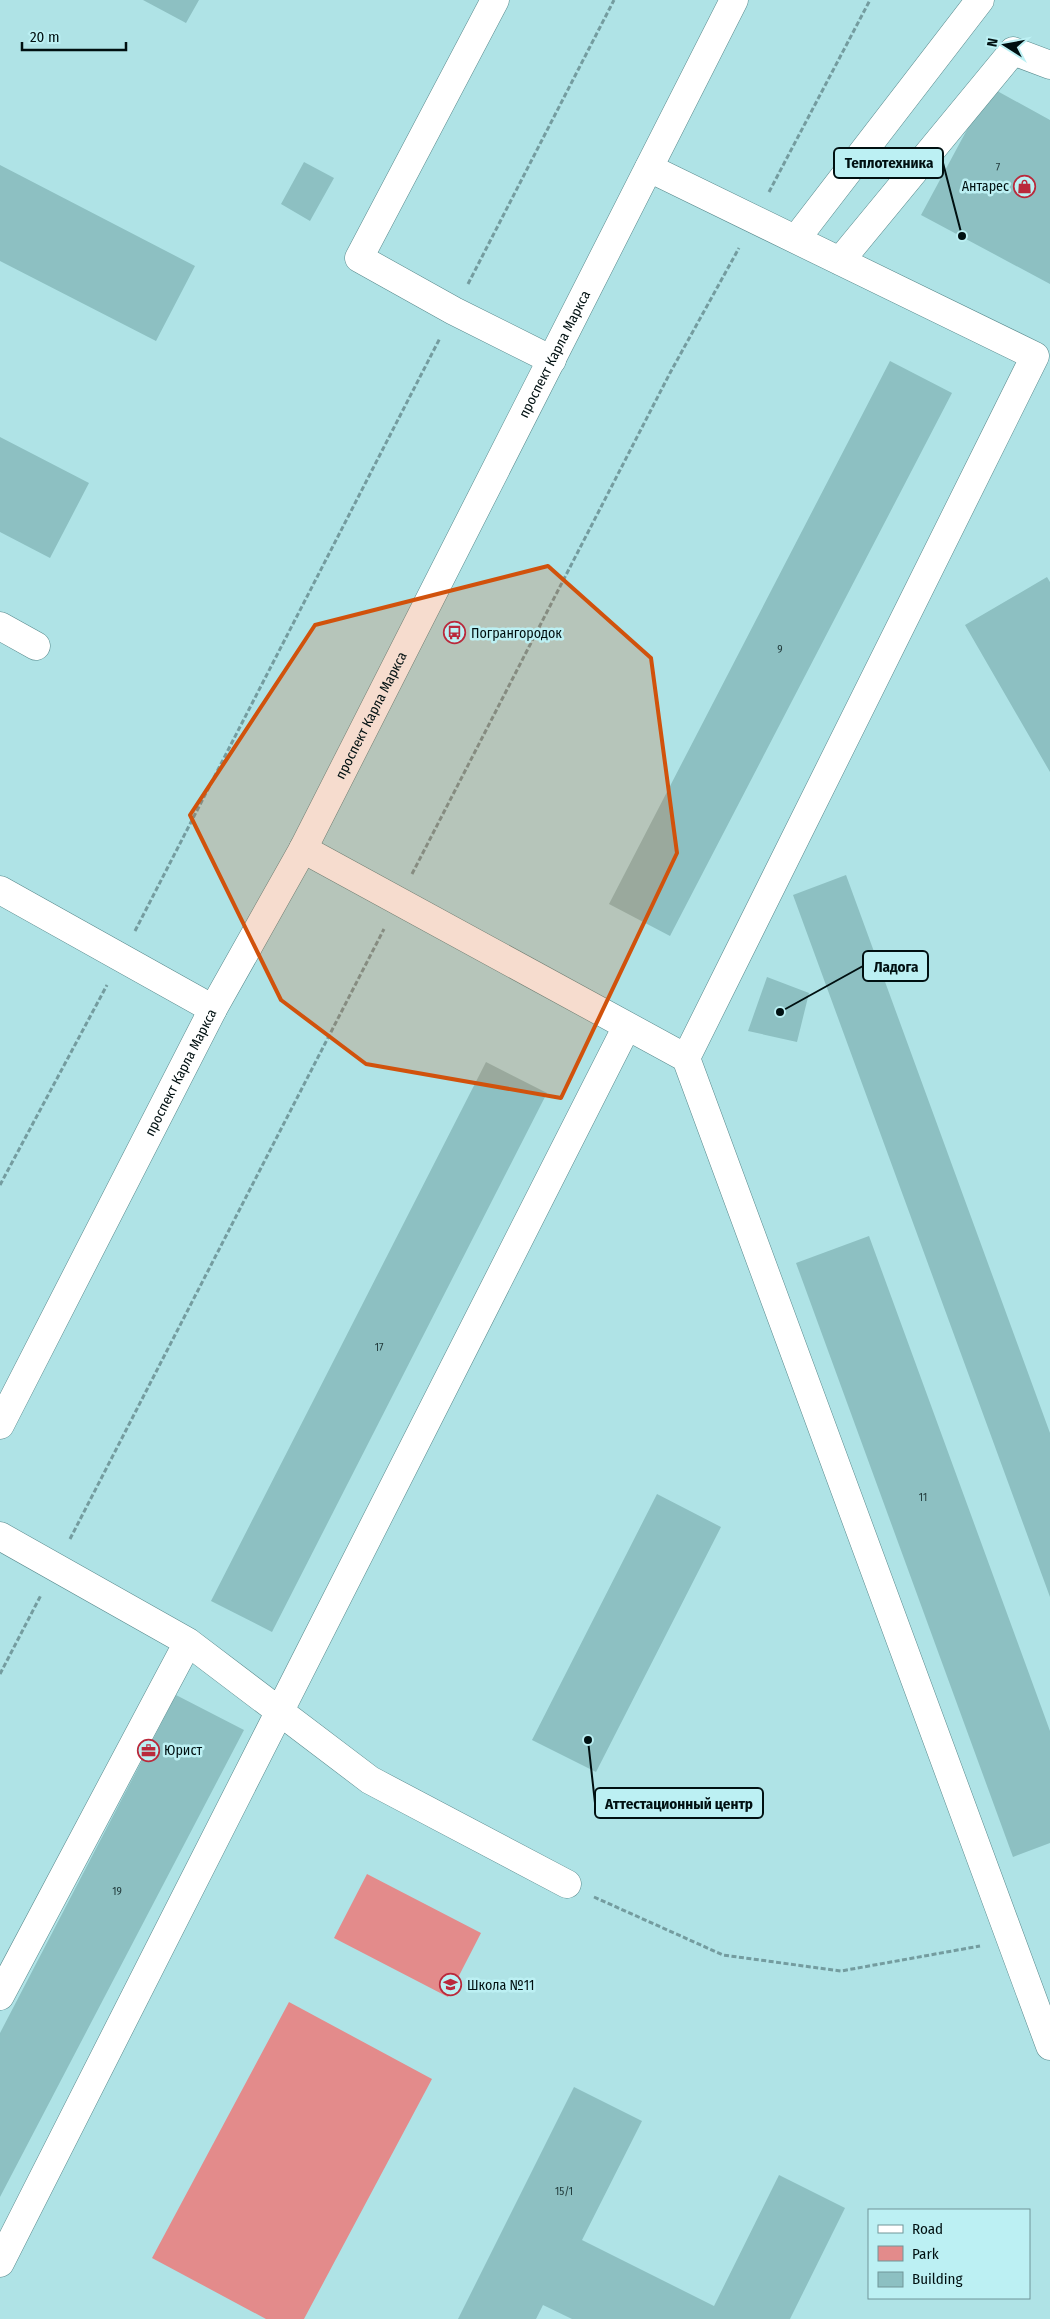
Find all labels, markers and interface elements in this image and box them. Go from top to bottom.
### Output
scale bar [22,20,126,52]
north arrow [980,20,1030,70]
text: 20 m [30,28,60,46]
text: N [984,37,1002,48]
callout: Теплотехника [834,148,943,178]
text: Теплотехника [845,154,934,172]
house number: 7 [996,161,1001,174]
shop icon: Антарес [1013,174,1037,198]
place label: Антарес [962,178,1009,195]
street label: проспект Карла Маркса [515,288,594,421]
bus stop icon: Погрангородок [443,621,467,645]
place label: Погрангородок [471,625,562,642]
house number: 9 [777,643,783,656]
street label: проспект Карла Маркса [332,649,411,782]
callout: Ладога [863,951,928,981]
text: Ладога [874,958,919,976]
street label: проспект Карла Маркса [141,1006,221,1139]
house number: 17 [375,1341,384,1354]
house number: 11 [919,1491,927,1504]
office icon: Юрист [136,1738,160,1762]
place label: Юрист [164,1742,202,1759]
callout: Аттестационный центр [595,1788,763,1818]
text: Аттестационный центр [604,1795,753,1813]
house number: 19 [112,1885,122,1898]
school or university icon: Школа №11 [439,1973,463,1997]
place label: Школа №11 [467,1977,534,1994]
house number: 15/1 [555,2185,573,2198]
legend [868,2209,1030,2299]
text: Road [912,2220,943,2238]
text: Park [912,2245,939,2263]
text: Building [912,2270,963,2288]

